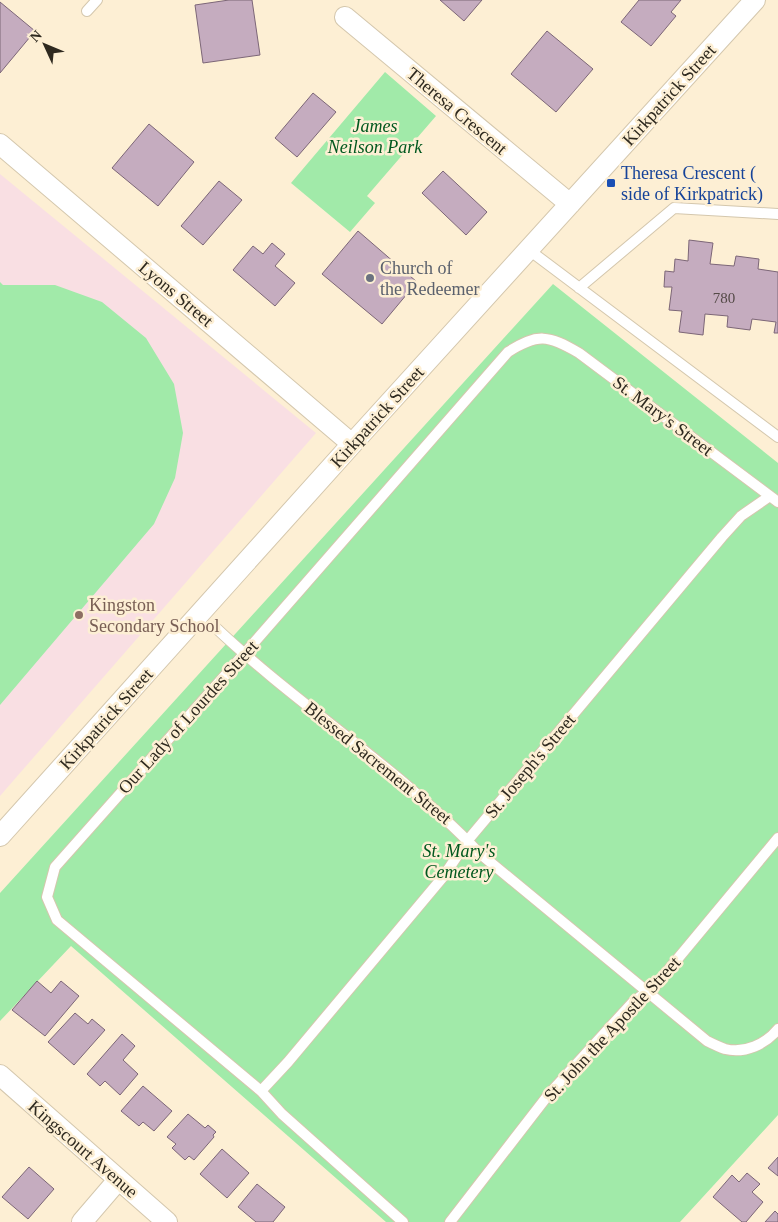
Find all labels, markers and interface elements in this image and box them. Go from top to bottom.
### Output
north arrow [20,20,70,70]
text: N [27,27,45,45]
street label: Kirkpatrick Street [618,40,720,150]
street label: Theresa Crescent [403,63,511,159]
park label: James Neilson Park [327,116,423,157]
place label: Theresa Crescent ( side of Kirkpatrick) [621,163,763,205]
marker: Theresa Crescent ( side of Kirkpatrick) [605,177,617,189]
street label: Lyons Street [135,257,217,331]
place label: Church of the Redeemer [380,258,479,299]
marker: Church of the Redeemer [364,272,376,284]
house number: 780 [713,290,735,306]
street label: Kirkpatrick Street [326,362,428,472]
street label: St. Mary's Street [609,372,717,460]
place label: Kingston Secondary School [89,595,219,636]
marker: Kingston Secondary School [73,609,85,621]
street label: Our Lady of Lourdes Street [114,636,262,798]
street label: Kirkpatrick Street [55,664,157,774]
street label: Blessed Sacrement Street [301,698,455,828]
street label: St. Joseph's Street [481,710,579,822]
park label: St. Mary's Cemetery [423,841,495,882]
street label: St. John the Apostle Street [540,953,684,1105]
street label: Kingscourt Avenue [24,1096,142,1202]

